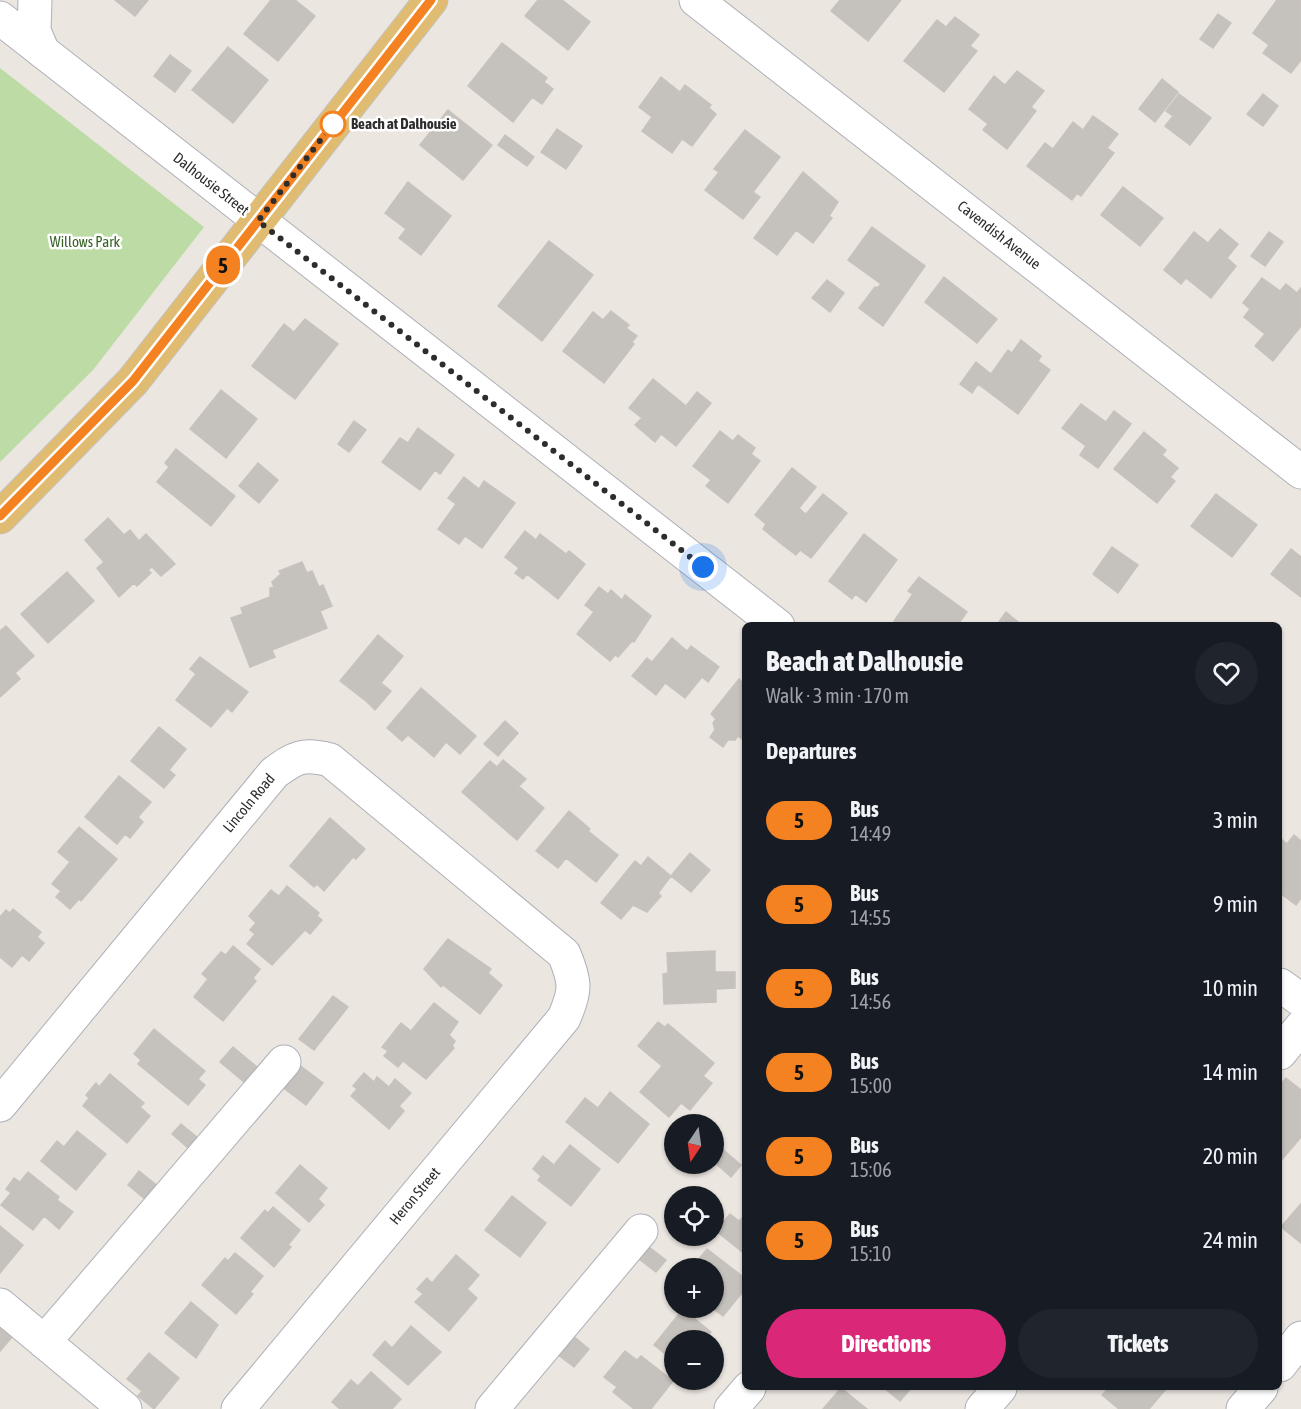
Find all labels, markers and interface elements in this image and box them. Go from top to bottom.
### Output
marker: Beach at Dalhousie [320,111,346,137]
place label: Beach at Dalhousie [351,115,457,132]
street label: Dalhousie Street [170,149,253,218]
street label: Cavendish Avenue [954,197,1044,272]
park label: Willows Park [50,233,121,250]
line badge: 5 [204,246,242,284]
text: 5 [218,253,228,277]
your location [688,552,718,582]
button: heart [1195,642,1258,705]
text: Beach at Dalhousie [766,645,963,677]
text: Walk · 3 min · 170 m [766,684,909,707]
text: Departures [766,738,856,764]
street label: Lincoln Road [219,770,278,835]
text: Bus [850,796,879,822]
text: 3 min [1213,807,1258,833]
text: 5 [794,808,804,832]
text: 14:49 [850,822,891,845]
text: Bus [850,880,879,906]
text: 9 min [1213,891,1258,917]
text: 5 [794,892,804,916]
text: 14:55 [850,906,891,929]
text: Bus [850,964,879,990]
text: 10 min [1203,975,1258,1001]
text: 5 [794,976,804,1000]
text: 14:56 [850,990,891,1013]
text: Bus [850,1048,879,1074]
text: 14 min [1203,1059,1258,1085]
text: 5 [794,1060,804,1084]
text: 15:00 [850,1074,892,1097]
north arrow [664,1114,724,1174]
map controls [664,1114,724,1390]
text: Bus [850,1132,879,1158]
text: 20 min [1203,1143,1258,1169]
text: 5 [794,1144,804,1168]
text: 15:06 [850,1158,892,1181]
street label: Heron Street [386,1164,443,1228]
button: locate [664,1186,724,1246]
text: Bus [850,1216,879,1242]
text: 24 min [1203,1227,1258,1253]
text: 5 [794,1228,804,1252]
text: 15:10 [850,1242,891,1265]
button: + [664,1258,724,1318]
button: Directions [766,1309,1006,1378]
button: Tickets [1018,1309,1258,1378]
button: − [664,1330,724,1390]

